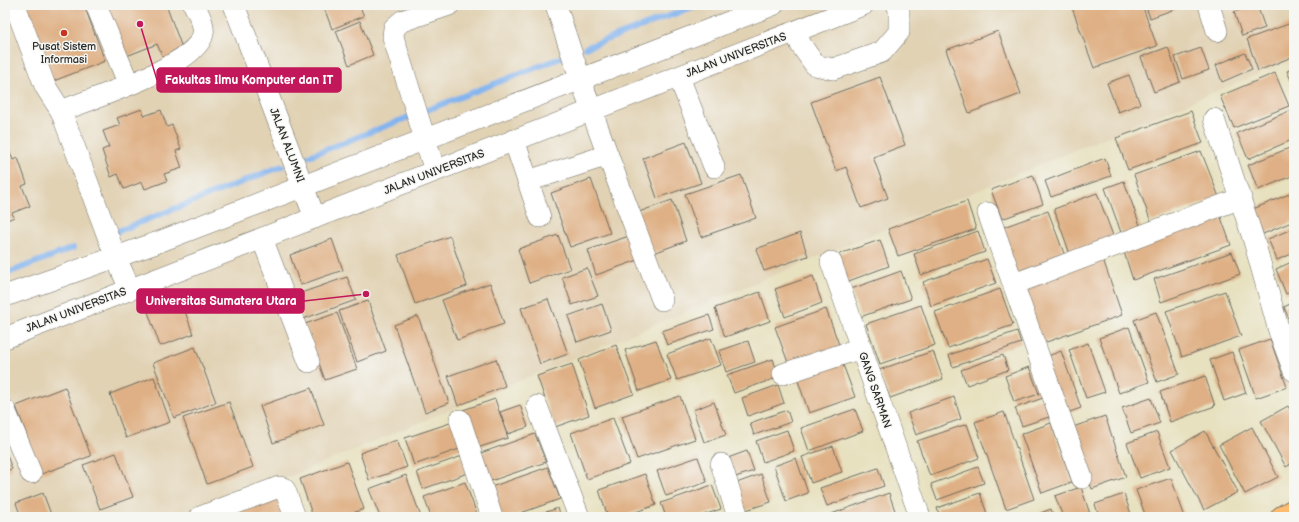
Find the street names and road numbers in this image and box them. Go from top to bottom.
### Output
street label: JALAN UNIVERSITAS [684,30,788,80]
street label: JALAN ALUMNI [267,106,307,185]
street label: JALAN UNIVERSITAS [382,147,486,197]
street label: JALAN UNIVERSITAS [24,285,128,335]
street label: GANG SARMAN [856,350,894,430]

